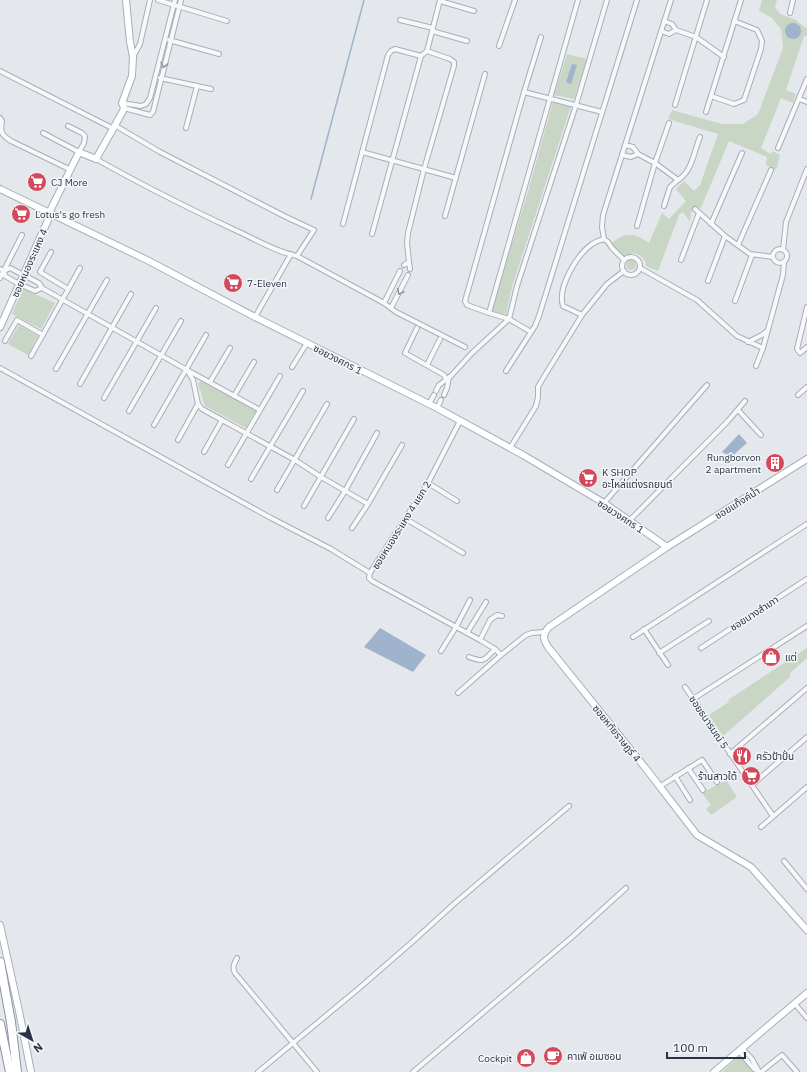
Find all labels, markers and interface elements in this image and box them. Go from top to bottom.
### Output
one-way arrow [161,62,169,68]
supermarket icon: CJ More [26,171,48,193]
place label: CJ More [51,176,88,189]
supermarket icon: Lotus's go fresh [10,203,32,225]
place label: Lotus's go fresh [35,208,105,221]
street label: ซอยหนองระแหง 4 [8,227,50,300]
supermarket icon: 7-Eleven [222,272,244,294]
place label: 7-Eleven [247,277,287,290]
one-way arrow [397,288,405,295]
street label: ซอยวงศกร 1 [311,342,364,377]
place label: Rungborvon 2 apartment [706,451,761,476]
building icon: Rungborvon 2 apartment [764,452,786,474]
place label: K SHOP อะไหล่แต่งรถยนต์ [602,466,672,491]
supermarket icon: K SHOP อะไหล่แต่งรถยนต์ [577,467,599,489]
street label: ซอยหนองระแหง 4 แยก 2 [369,479,434,572]
street label: ซอยแท็งค์น้ำ [712,484,762,522]
street label: ซอยวงศกร 1 [595,497,647,536]
street label: ซอยนางสำเภา [727,593,781,634]
shop icon: แต่ [760,646,782,668]
place label: แต่ [785,651,797,664]
street label: ซอยธนารมณ์ 5 [686,693,731,751]
street label: ซอยหทัยราษฎร์ 4 [590,702,644,765]
restaurant icon: ครัวป้าปั้น [731,745,753,767]
place label: ครัวป้าปั้น [756,749,794,763]
supermarket icon: ร้านสาวใต้ [740,765,762,787]
place label: ร้านสาวใต้ [698,770,737,783]
north arrow [12,1020,52,1060]
scale bar [667,1034,745,1060]
text: N [31,1040,46,1056]
text: 100 m [673,1040,708,1055]
cafe icon: คาเฟ่ อเมซอน [542,1045,564,1067]
shop icon: Cockpit [515,1047,537,1069]
place label: คาเฟ่ อเมซอน [567,1050,621,1063]
place label: Cockpit [478,1052,512,1065]

